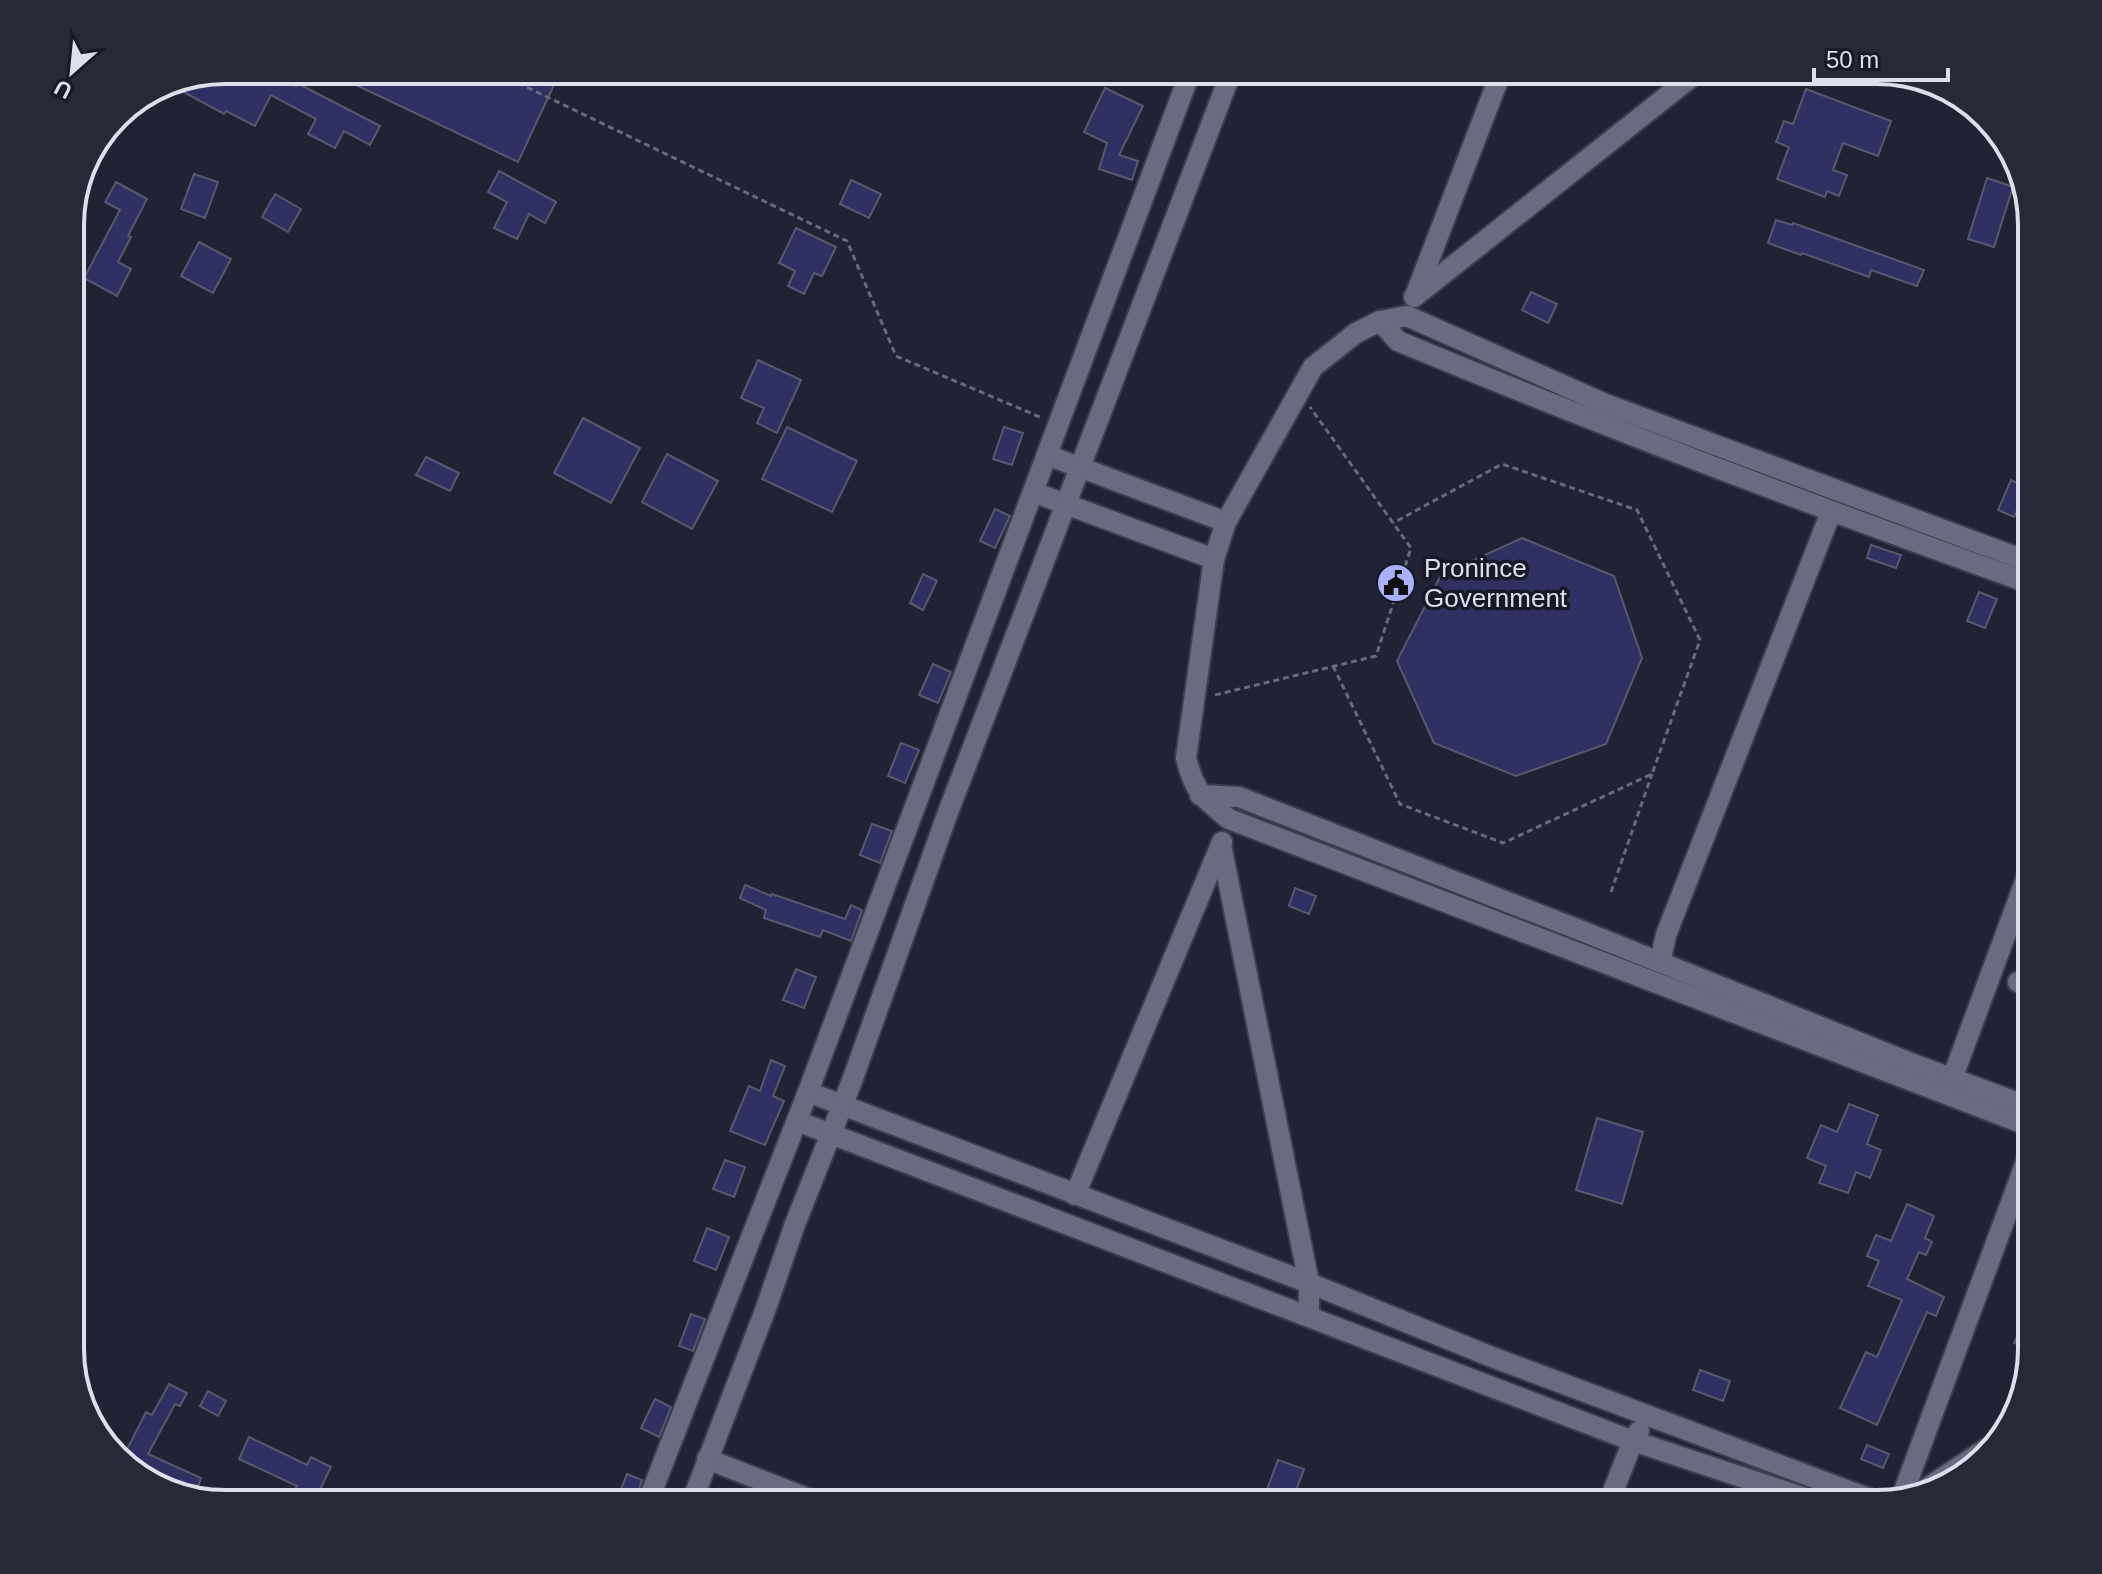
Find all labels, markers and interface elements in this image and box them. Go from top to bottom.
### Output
north arrow [32,32,112,112]
scale bar [1814,32,1948,82]
text: 50 m [1826,46,1879,73]
text: U [50,75,76,104]
place label: Pronince Government [1424,553,1568,613]
public building icon: Pronince Government [1375,562,1417,604]

